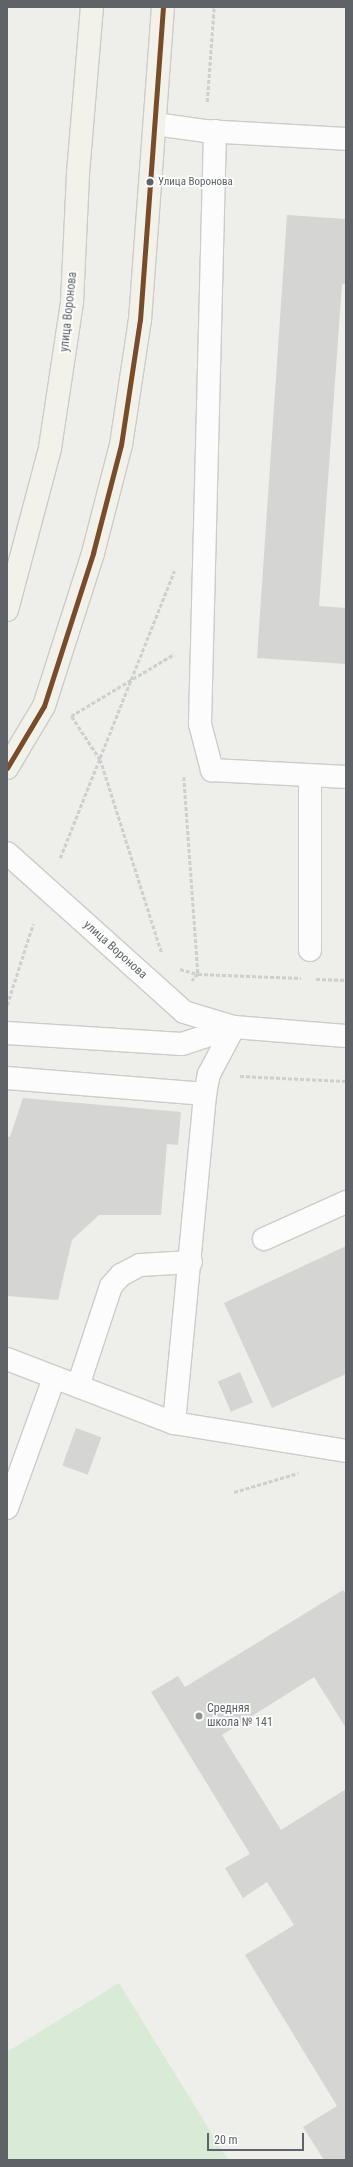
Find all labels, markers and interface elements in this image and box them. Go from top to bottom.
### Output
place label: Улица Воронова [158,175,233,189]
marker: Улица Воронова [145,177,155,187]
street label: улица Воронова [58,271,80,353]
street label: улица Воронова [80,918,150,982]
place label: Средняя школа № 141 [207,1702,273,1730]
marker: Средняя школа № 141 [194,1711,204,1721]
scale bar [209,2125,306,2151]
text: 20 m [214,2133,238,2147]

